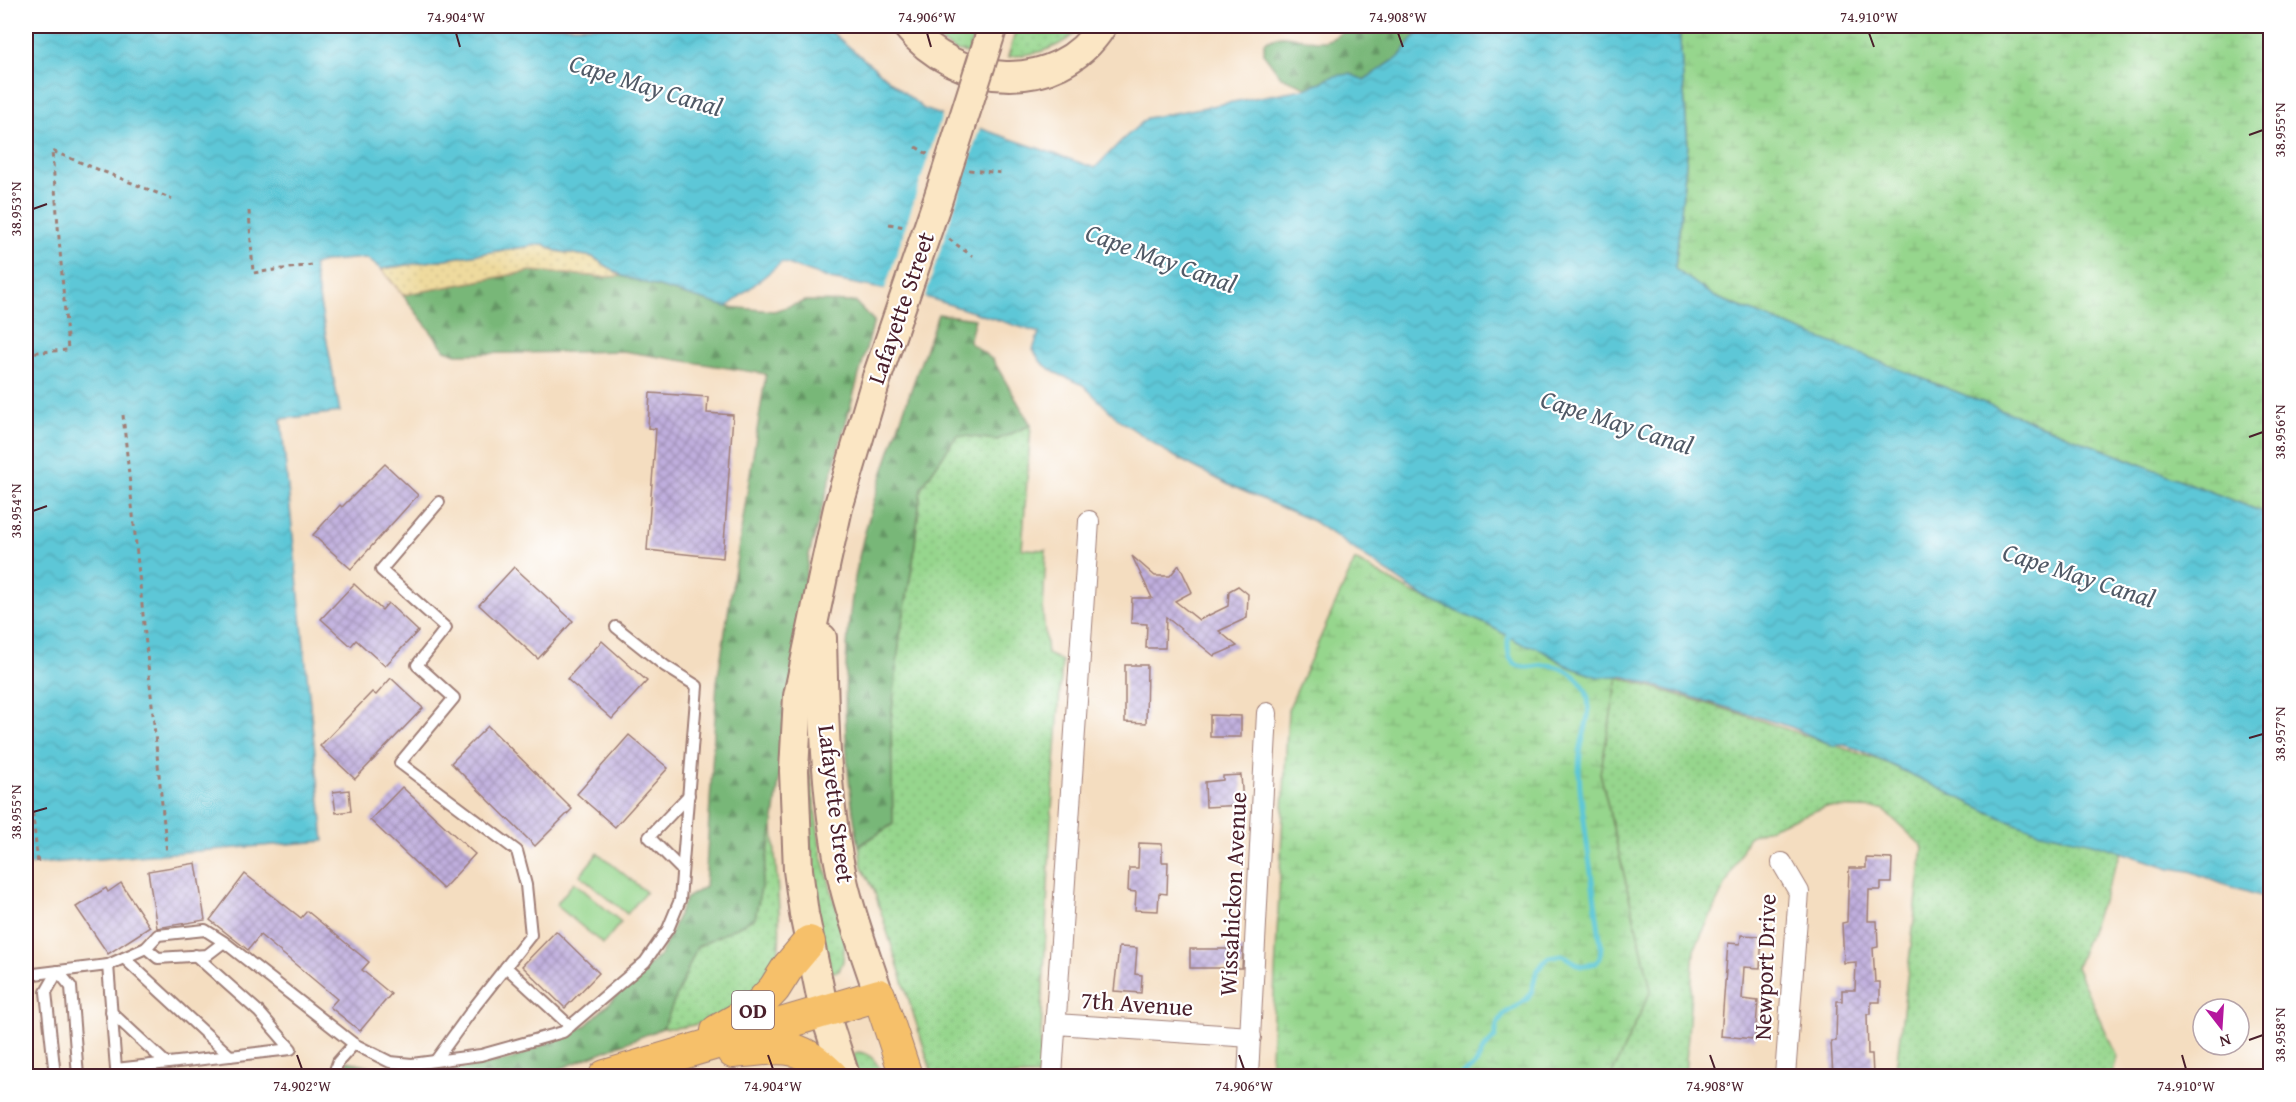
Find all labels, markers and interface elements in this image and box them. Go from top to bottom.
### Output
text: 74.904°W [427,6,485,27]
text: 74.906°W [898,6,956,27]
text: 74.908°W [1369,6,1427,27]
text: 74.910°W [1840,6,1898,27]
water label: Cape May Canal [565,43,727,126]
text: 38.955°N [2269,102,2290,157]
text: 38.953°N [5,181,26,236]
water label: Cape May Canal [1080,212,1242,303]
street label: Lafayette Street [858,226,943,389]
water label: Cape May Canal [1536,379,1698,464]
text: 38.956°N [2269,404,2290,459]
text: 38.954°N [5,483,26,538]
water label: Cape May Canal [1998,532,2160,617]
text: 38.957°N [2269,706,2290,761]
street label: Lafayette Street [809,723,864,886]
text: 38.955°N [5,784,26,839]
street label: Wissahickon Avenue [1210,791,1255,997]
street label: Newport Drive [1744,893,1785,1041]
street label: 7th Avenue [1080,982,1194,1025]
road number: OD [732,991,774,1029]
north arrow [2191,997,2251,1057]
text: 38.958°N [2269,1007,2290,1062]
text: N [2216,1028,2234,1054]
text: 74.902°W [273,1075,331,1096]
text: 74.904°W [744,1075,802,1096]
text: 74.906°W [1215,1075,1273,1096]
text: 74.908°W [1686,1075,1744,1096]
text: 74.910°W [2157,1075,2215,1096]

